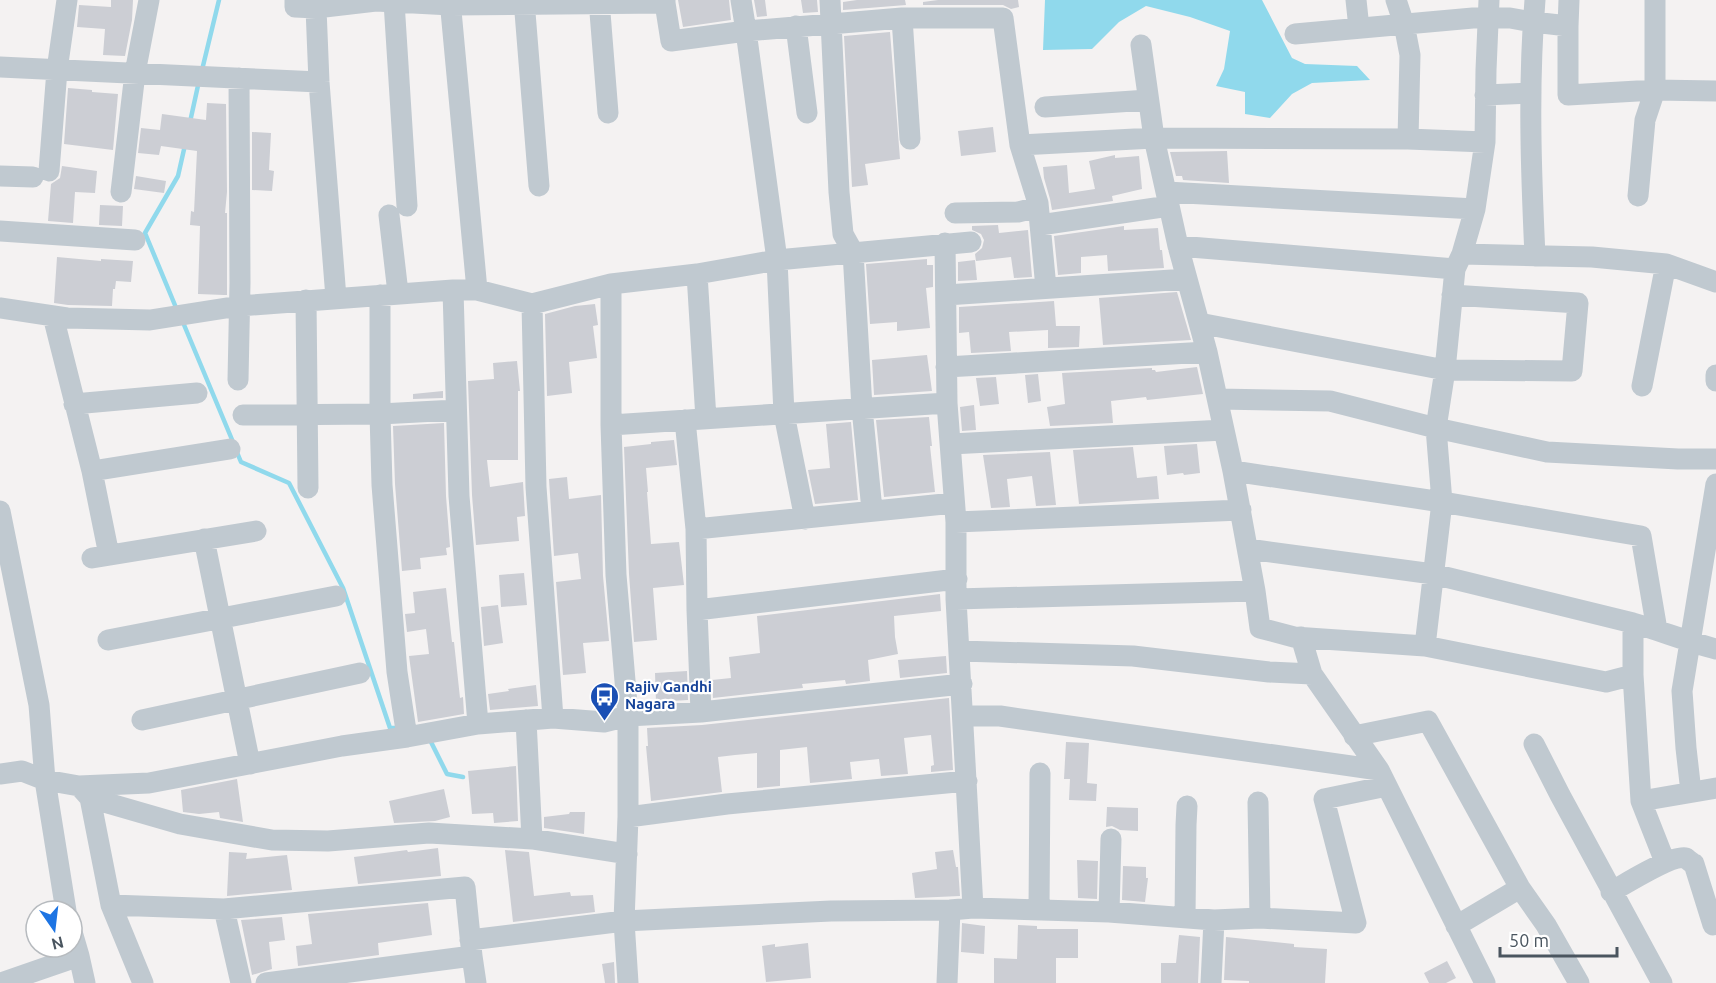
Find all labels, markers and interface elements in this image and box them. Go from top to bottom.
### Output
place label: Rajiv Gandhi Nagara [625,678,712,712]
bus stop icon: Rajiv Gandhi Nagara [588,680,620,722]
north arrow [24,899,84,959]
scale bar [1500,920,1617,958]
text: 50 m [1509,930,1549,950]
text: N [50,933,66,954]

